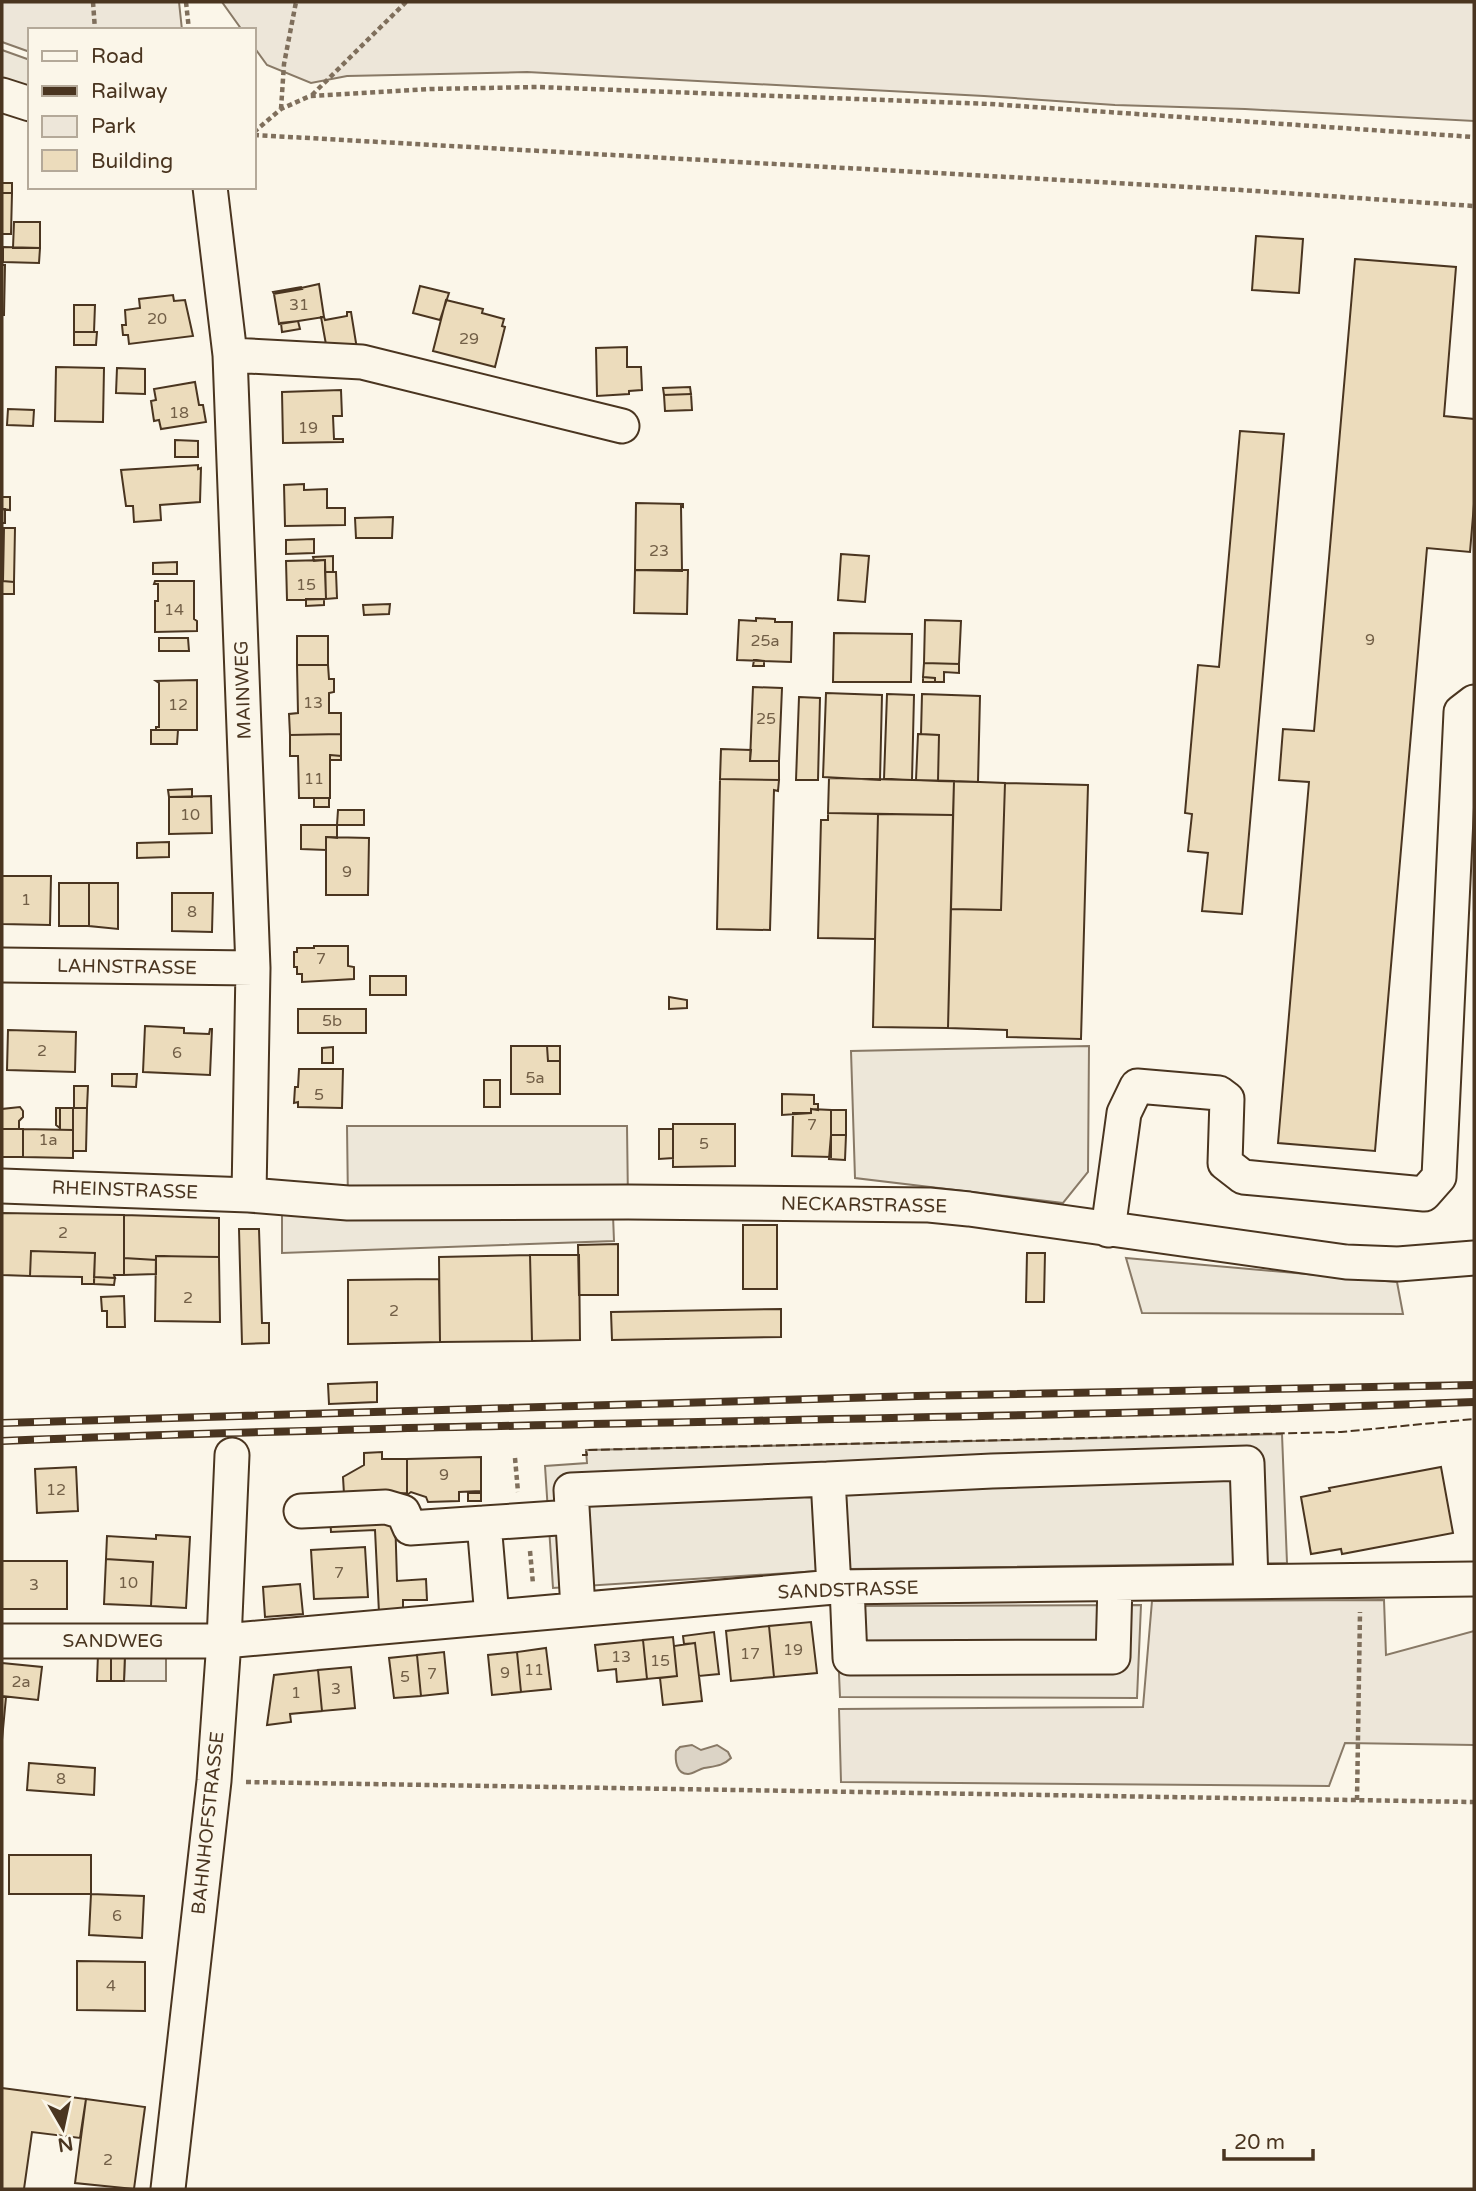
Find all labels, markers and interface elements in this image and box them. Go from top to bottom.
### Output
legend [28,28,256,189]
text: Road [91,44,144,69]
text: Railway [91,79,168,104]
text: Park [91,114,136,139]
text: Building [91,149,173,174]
house number: 31 [289,295,309,315]
house number: 20 [147,309,167,329]
house number: 29 [459,329,479,349]
house number: 18 [169,403,189,423]
house number: 19 [298,418,318,438]
house number: 23 [649,541,669,561]
house number: 15 [296,575,316,595]
house number: 14 [164,600,184,620]
house number: 9 [1365,630,1375,650]
house number: 25a [750,631,780,651]
street label: MAINWEG [230,640,256,740]
house number: 13 [303,693,323,713]
house number: 12 [168,695,188,715]
house number: 25 [756,709,776,729]
house number: 11 [304,769,324,789]
house number: 10 [180,805,200,825]
house number: 9 [342,862,352,882]
house number: 1 [21,890,31,910]
house number: 8 [187,902,197,922]
house number: 7 [316,949,326,969]
street label: LAHNSTRASSE [57,955,197,979]
house number: 5b [322,1011,342,1031]
house number: 2 [37,1041,47,1061]
house number: 6 [172,1043,182,1063]
house number: 5a [525,1068,545,1088]
house number: 5 [314,1085,324,1105]
house number: 7 [807,1115,817,1135]
house number: 1a [38,1130,58,1150]
house number: 5 [699,1134,709,1154]
street label: RHEINSTRASSE [51,1176,199,1204]
street label: NECKARSTRASSE [781,1193,947,1217]
house number: 2 [58,1223,68,1243]
house number: 2 [183,1288,193,1308]
house number: 2 [389,1301,399,1321]
house number: 9 [439,1465,449,1485]
house number: 12 [46,1480,66,1500]
house number: 7 [334,1563,344,1583]
house number: 10 [118,1573,138,1593]
house number: 3 [29,1575,39,1595]
street label: SANDSTRASSE [777,1577,919,1603]
street label: SANDWEG [63,1630,164,1652]
house number: 19 [783,1640,803,1660]
house number: 17 [740,1644,760,1664]
house number: 13 [611,1647,631,1667]
house number: 15 [650,1651,670,1671]
house number: 11 [524,1660,544,1680]
house number: 9 [500,1663,510,1683]
house number: 7 [427,1664,437,1684]
house number: 5 [400,1667,410,1687]
house number: 2a [11,1672,31,1692]
house number: 3 [331,1679,341,1699]
house number: 1 [291,1683,301,1703]
street label: BAHNHOFSTRASSE [187,1730,229,1916]
house number: 8 [56,1769,66,1789]
house number: 6 [112,1906,122,1926]
house number: 4 [106,1976,116,1996]
north arrow [28,2093,98,2163]
scale bar [1224,2118,1313,2162]
text: 20 m [1234,2130,1285,2155]
text: N [56,2132,75,2156]
house number: 2 [103,2150,113,2170]

